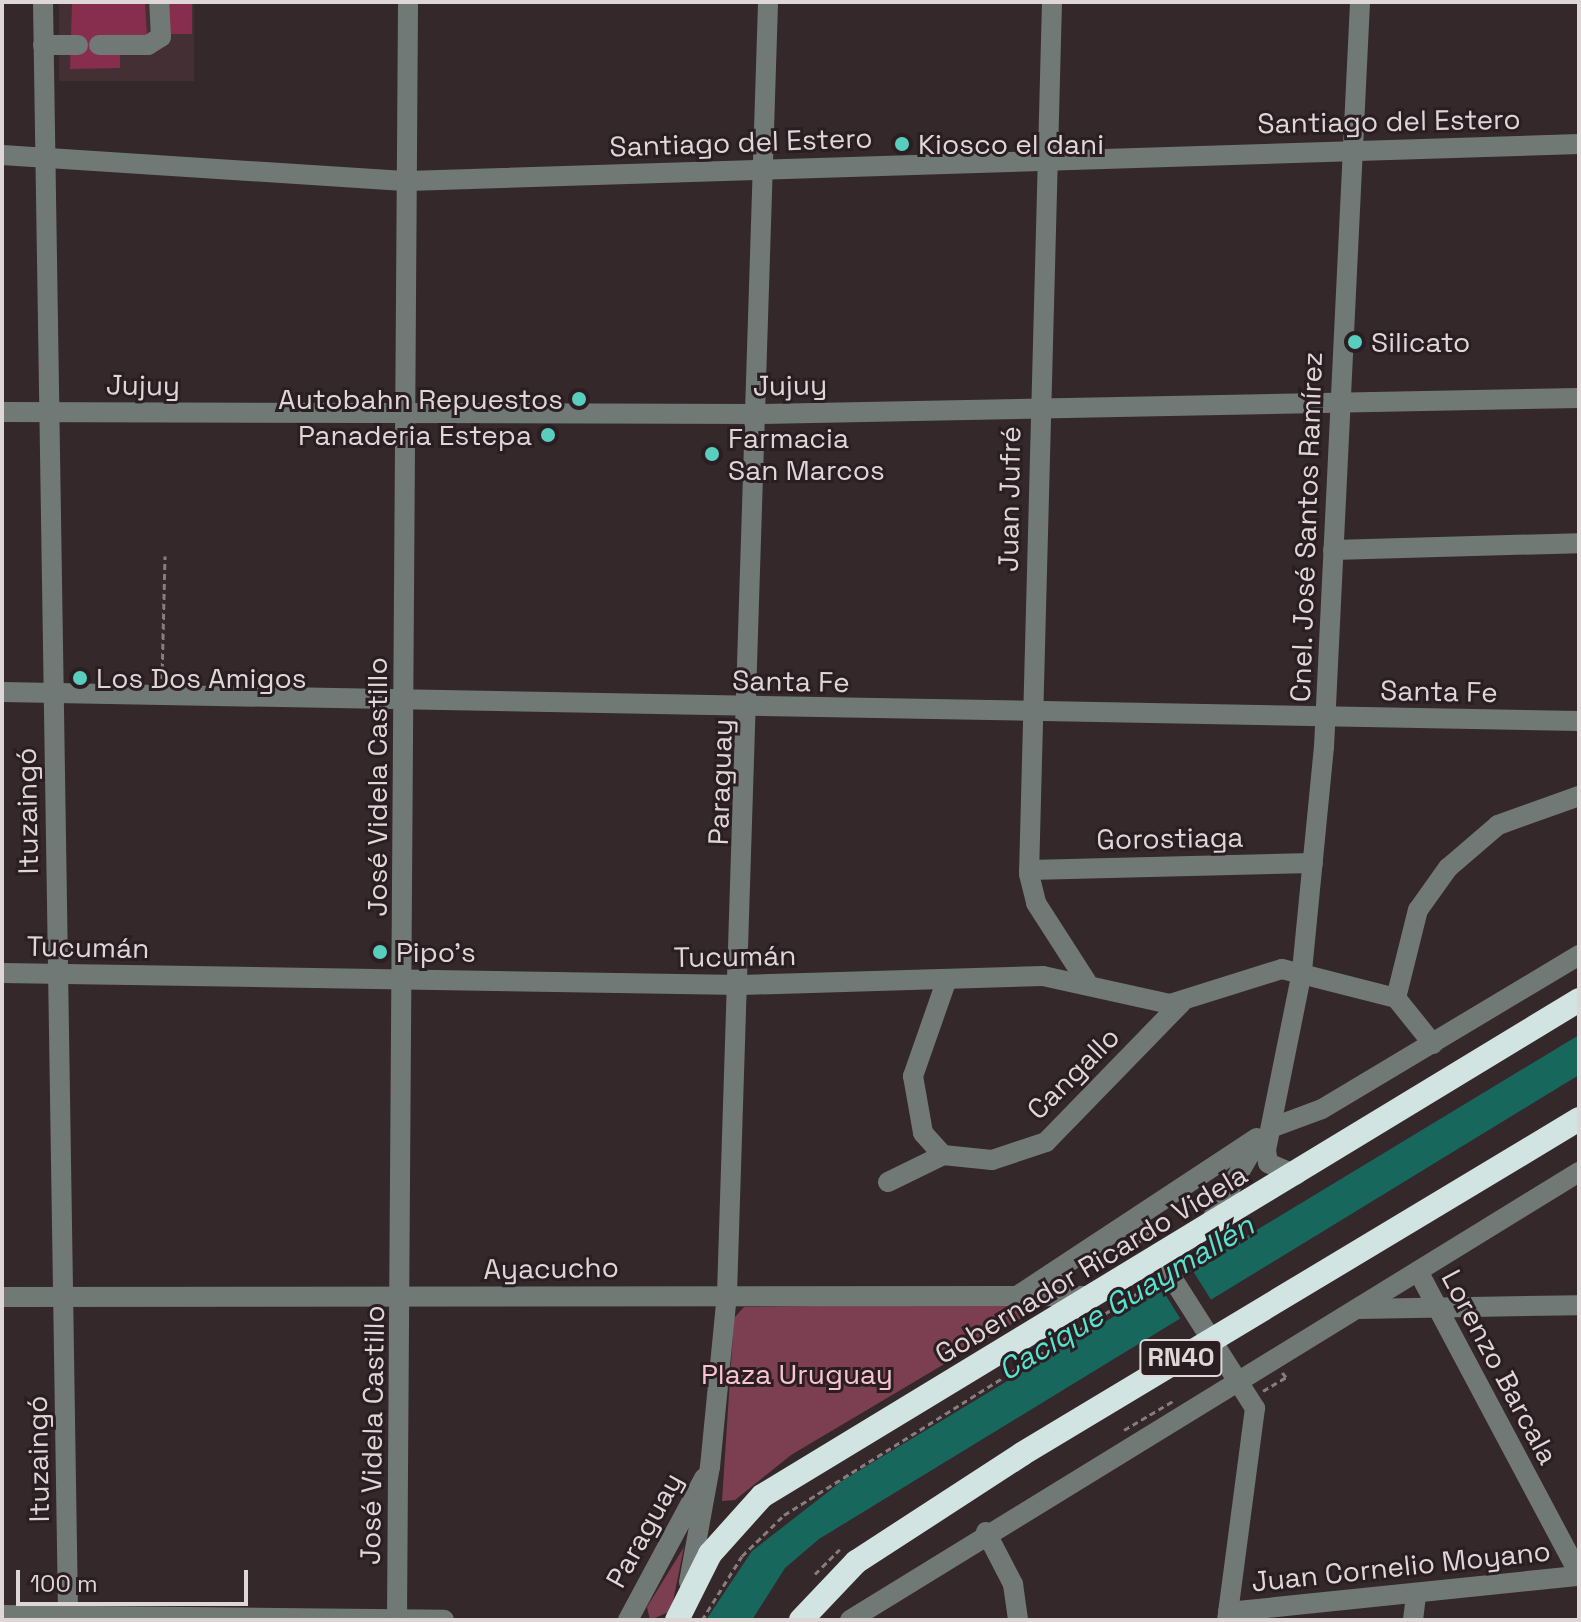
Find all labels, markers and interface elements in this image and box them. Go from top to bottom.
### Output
street label: Santiago del Estero [1257,102,1521,140]
street label: Santiago del Estero [609,121,873,163]
place label: Kiosco el dani [918,127,1104,161]
marker: Kiosco el dani [893,135,911,153]
place label: Silicato [1371,325,1470,359]
marker: Silicato [1346,333,1364,351]
street label: Cnel. José Santos Ramírez [1283,351,1329,703]
street label: Jujuy [106,368,180,402]
street label: Jujuy [753,368,827,402]
place label: Autobahn Repuestos [278,382,563,416]
marker: Autobahn Repuestos [570,390,588,408]
place label: Panaderia Estepa [298,418,532,452]
place label: Farmacia San Marcos [728,421,885,487]
marker: Panaderia Estepa [539,426,557,444]
street label: Juan Jufré [991,426,1027,572]
marker: Farmacia San Marcos [703,445,721,463]
street label: José Videla Castillo [360,657,394,917]
place label: Los Dos Amigos [96,661,307,695]
street label: Santa Fe [732,663,850,699]
marker: Los Dos Amigos [71,669,89,687]
street label: Santa Fe [1380,673,1498,709]
street label: Paraguay [701,718,739,846]
street label: Ituzaingó [9,747,45,875]
street label: Gorostiaga [1096,820,1244,856]
street label: Tucumán [26,929,150,965]
place label: Pipo's [396,935,476,969]
street label: Tucumán [673,938,797,974]
marker: Pipo's [371,943,389,961]
street label: Cangallo [1020,1020,1126,1126]
street label: Gobernador Ricardo Videla [929,1157,1253,1371]
water label: Cacique Guaymallén [992,1207,1260,1389]
street label: Ayacucho [483,1250,619,1286]
street label: Lorenzo Barcala [1435,1264,1565,1470]
street label: José Videla Castillo [353,1305,391,1565]
road number: RN40 [1139,1336,1223,1380]
park label: Plaza Uruguay [701,1357,893,1391]
street label: Ituzaingó [20,1395,56,1523]
street label: Paraguay [599,1467,689,1593]
street label: Juan Cornelio Moyano [1250,1534,1552,1598]
scale bar [20,1554,252,1604]
text: 100 m [30,1568,98,1599]

